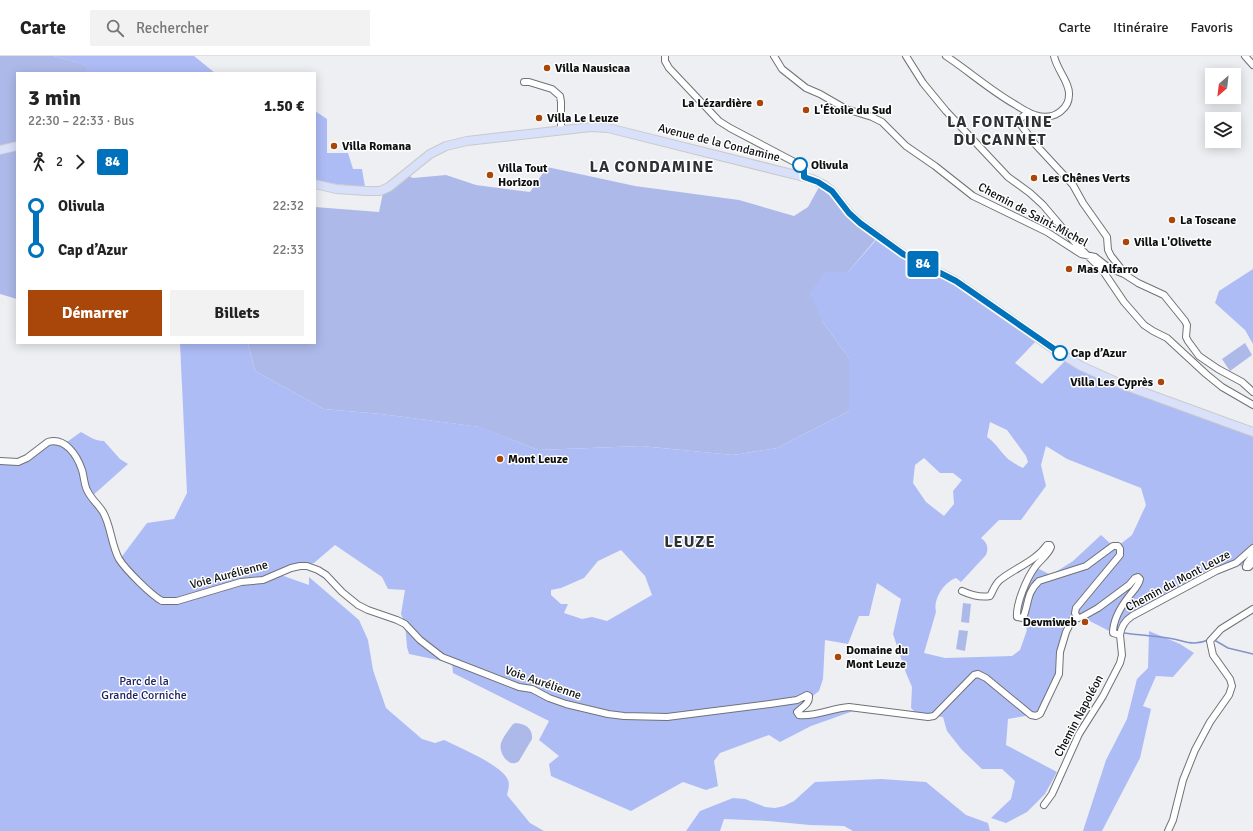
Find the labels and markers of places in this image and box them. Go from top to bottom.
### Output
place label: Villa Nausicaa [555,61,630,76]
marker: Villa Nausicaa [542,63,552,73]
place label: La Lézardière [682,96,752,111]
marker: La Lézardière [755,98,765,108]
place label: L'Étoile du Sud [814,103,892,118]
marker: L'Étoile du Sud [801,105,811,115]
place label: Villa Le Leuze [547,111,619,126]
marker: Villa Le Leuze [534,113,544,123]
place label: Villa Romana [342,139,411,154]
marker: Villa Romana [329,141,339,151]
marker: Olivula [792,157,808,173]
place label: Olivula [811,158,848,173]
place label: Villa Tout Horizon [498,161,548,190]
marker: Villa Tout Horizon [485,170,495,180]
place label: Les Chênes Verts [1042,171,1131,186]
marker: Les Chênes Verts [1029,173,1039,183]
place label: La Toscane [1180,213,1236,228]
marker: La Toscane [1167,215,1177,225]
place label: Villa L'Olivette [1134,235,1212,250]
marker: Villa L'Olivette [1121,237,1131,247]
place label: Mas Alfarro [1077,262,1138,277]
marker: Mas Alfarro [1064,264,1074,274]
marker: Cap d’Azur [1052,345,1068,361]
place label: Cap d’Azur [1071,346,1127,361]
place label: Villa Les Cyprès [1070,375,1154,390]
marker: Villa Les Cyprès [1156,377,1166,387]
place label: Mont Leuze [508,452,568,467]
marker: Mont Leuze [495,454,505,464]
place label: Devmiweb [1023,615,1078,630]
marker: Devmiweb [1080,617,1090,627]
place label: Domaine du Mont Leuze [846,643,908,672]
marker: Domaine du Mont Leuze [833,652,843,662]

